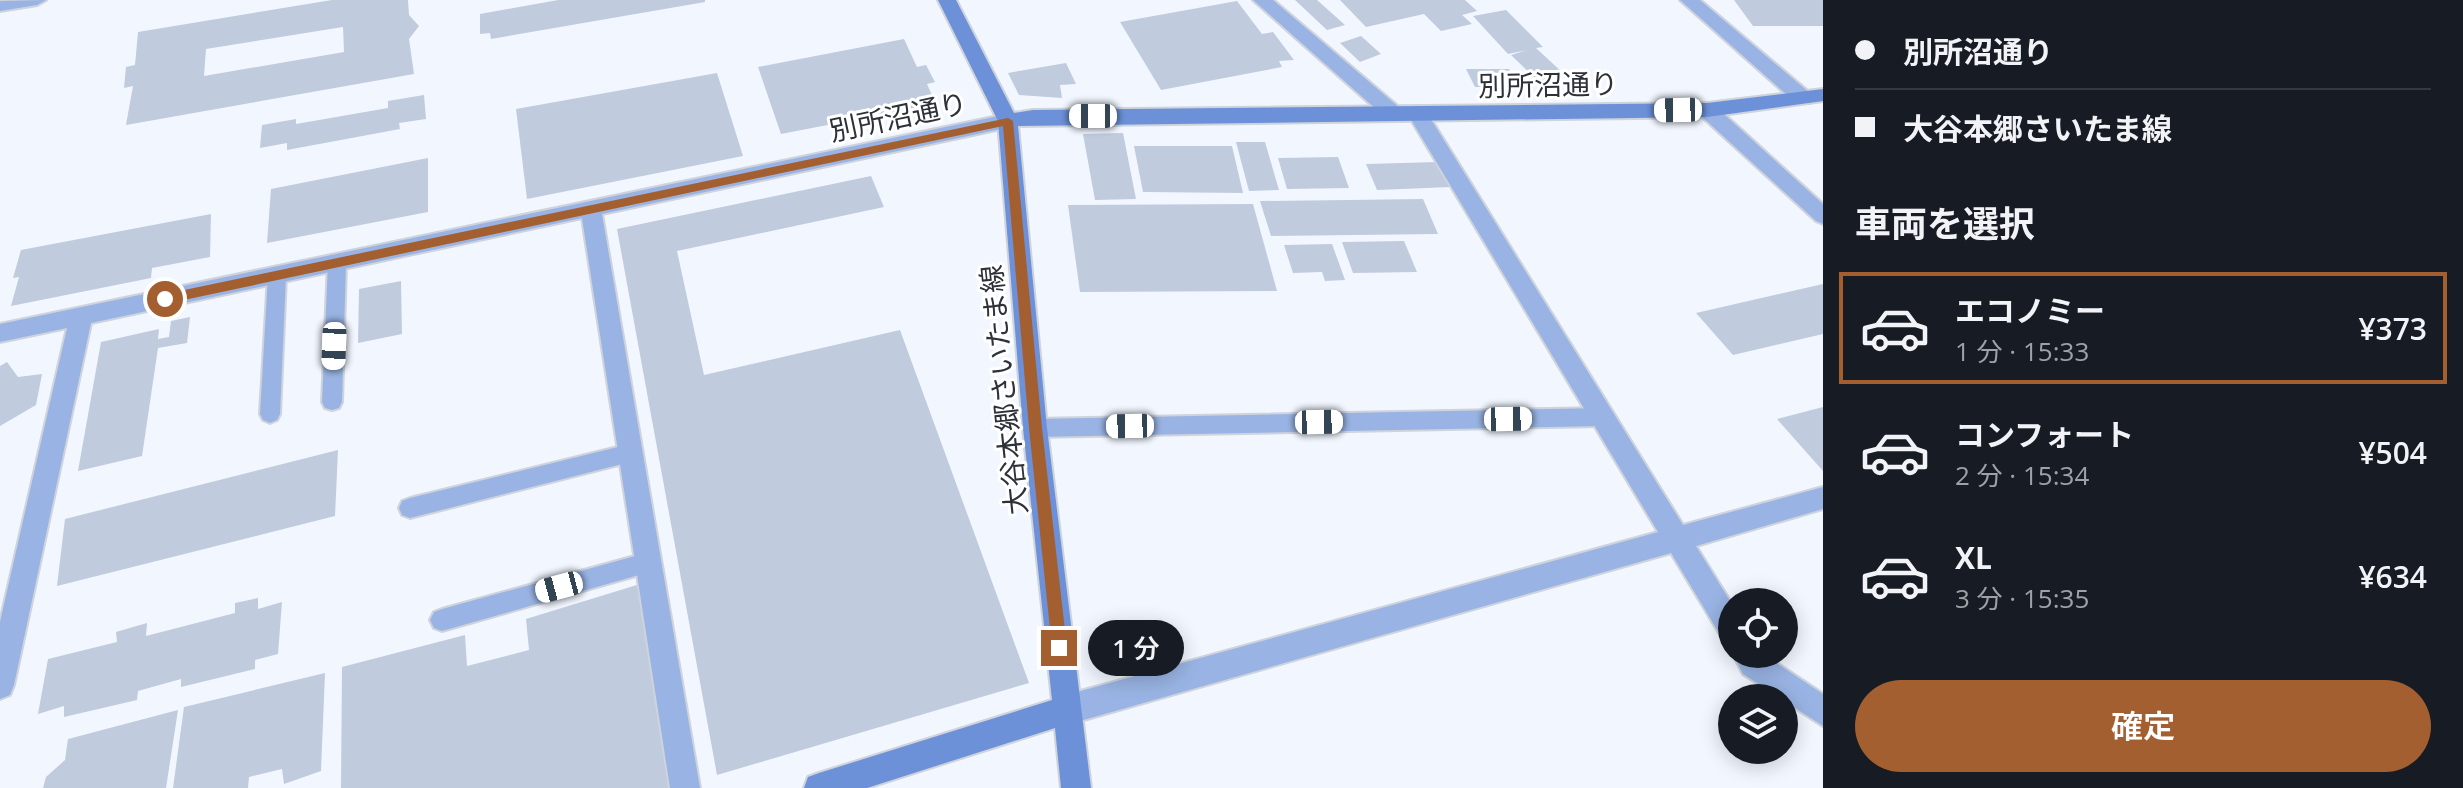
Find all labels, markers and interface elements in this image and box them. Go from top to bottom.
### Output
text: 別所沼通り [1903,31,2053,72]
street label: 別所沼通り [1478,64,1618,104]
street label: 別所沼通り [826,83,970,149]
car [1654,98,1702,122]
car [1069,104,1117,128]
text: 大谷本郷さいたま線 [1903,108,2172,149]
text: 車両を選択 [1855,199,2035,248]
street label: 大谷本郷さいたま線 [971,263,1035,517]
route start [147,281,183,317]
text: エコノミー [1955,290,2105,331]
icon: car [1859,292,1931,364]
text: ¥373 [2358,308,2427,349]
car [321,322,347,370]
text: 1 分 · 15:33 [1955,333,2089,369]
car [1484,407,1532,431]
car [1295,410,1343,434]
car [1106,414,1154,438]
text: コンフォート [1955,414,2134,455]
icon: car [1859,416,1931,488]
text: ¥504 [2358,432,2427,473]
text: 2 分 · 15:34 [1955,457,2089,493]
text: XL [1955,537,1992,578]
icon: car [1859,540,1931,612]
text: ¥634 [2358,556,2427,597]
car [533,569,585,605]
text: 3 分 · 15:35 [1955,580,2089,616]
map controls [1718,588,1798,764]
button: locate [1718,588,1798,668]
callout: 1 分 [1087,620,1183,676]
route end [1041,630,1077,666]
text: 1 分 [1112,630,1160,666]
button: 確定 [1855,680,2431,772]
button: layers [1718,684,1798,764]

